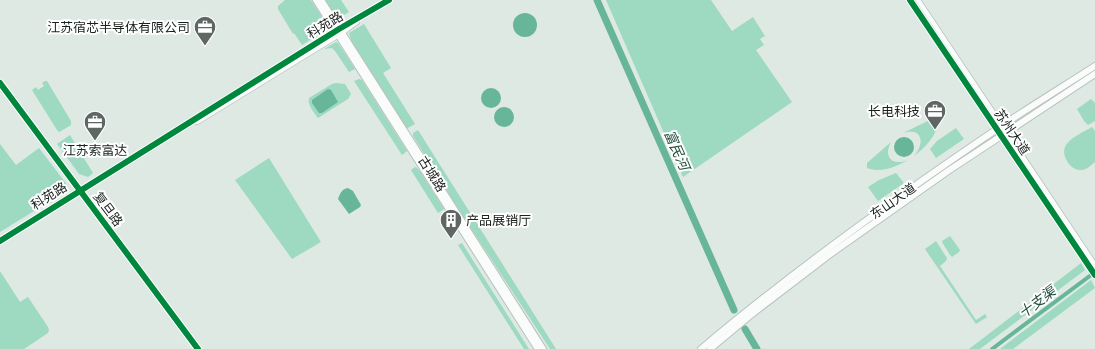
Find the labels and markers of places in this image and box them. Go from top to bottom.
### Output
office icon: 江苏宿芯半导体有限公司 [192,14,218,47]
place label: 江苏宿芯半导体有限公司 [47,20,190,35]
office icon: 长电科技 [922,98,948,131]
place label: 长电科技 [868,104,920,119]
office icon: 江苏索富达 [82,109,108,142]
place label: 江苏索富达 [62,143,128,158]
building icon: 产品展销厅 [438,207,464,240]
place label: 产品展销厅 [466,213,531,228]

